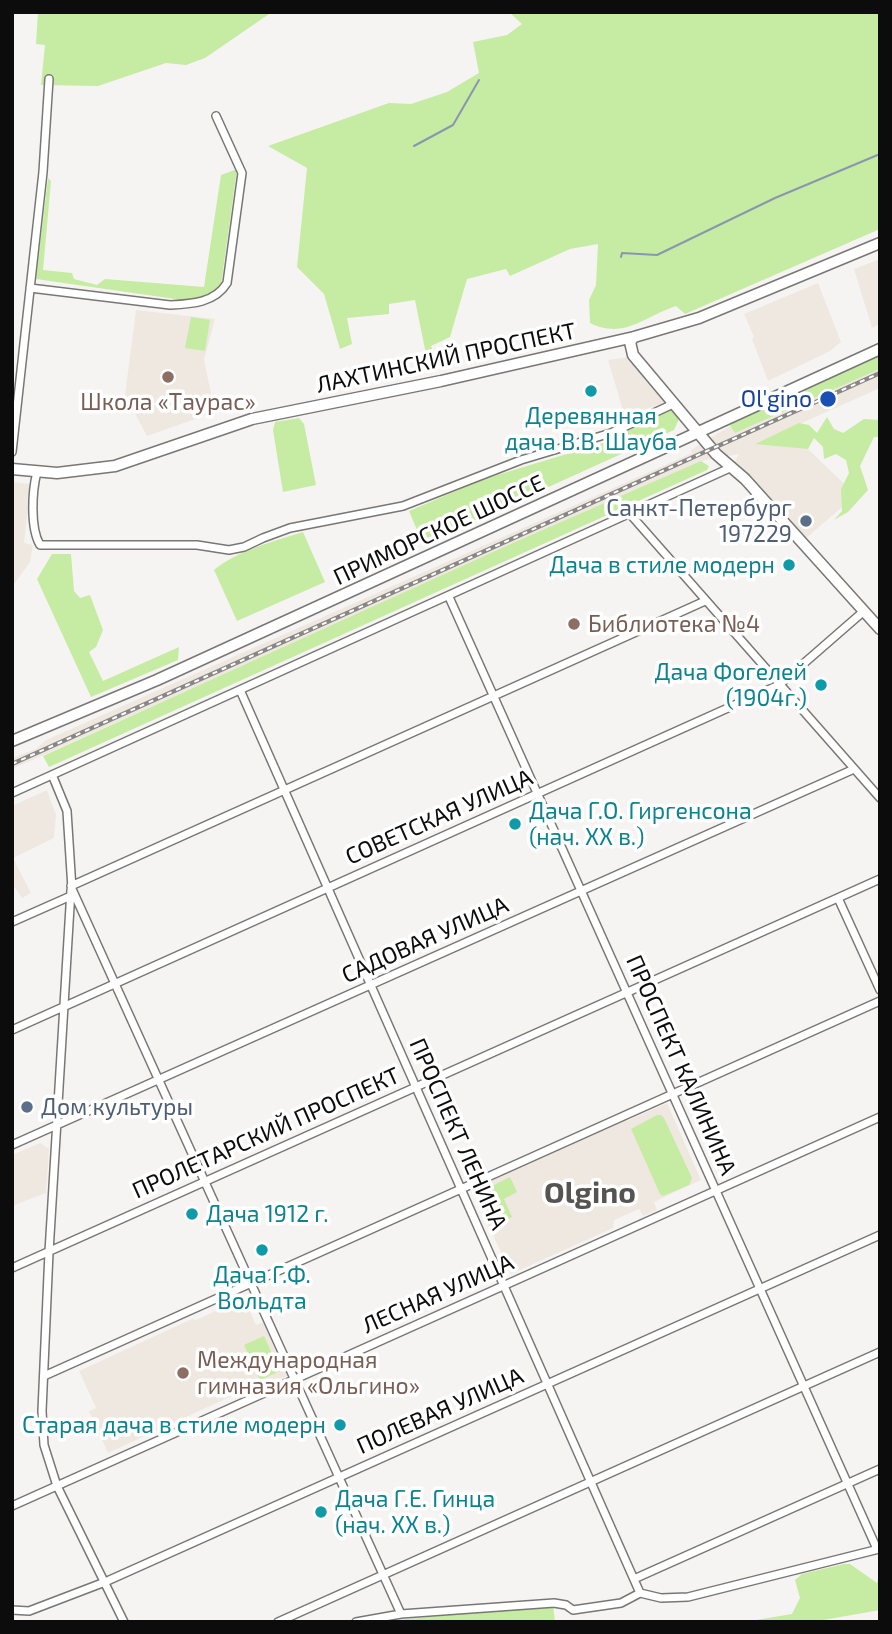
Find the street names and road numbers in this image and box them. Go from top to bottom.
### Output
street label: ЛАХТИНСКИЙ ПРОСПЕКТ [314,317,578,399]
street label: ПРИМОРСКОЕ ШОССЕ [329,469,549,591]
street label: СОВЕТСКАЯ УЛИЦА [341,763,537,871]
street label: САДОВАЯ УЛИЦА [337,891,513,989]
street label: ПРОСПЕКТ КАЛИНИНА [620,951,742,1179]
street label: ПРОСПЕКТ ЛЕНИНА [403,1034,513,1234]
street label: ПРОЛЕТАРСКИЙ ПРОСПЕКТ [128,1061,404,1205]
street label: ЛЕСНАЯ УЛИЦА [358,1248,518,1340]
street label: ПОЛЕВАЯ УЛИЦА [353,1362,527,1460]

